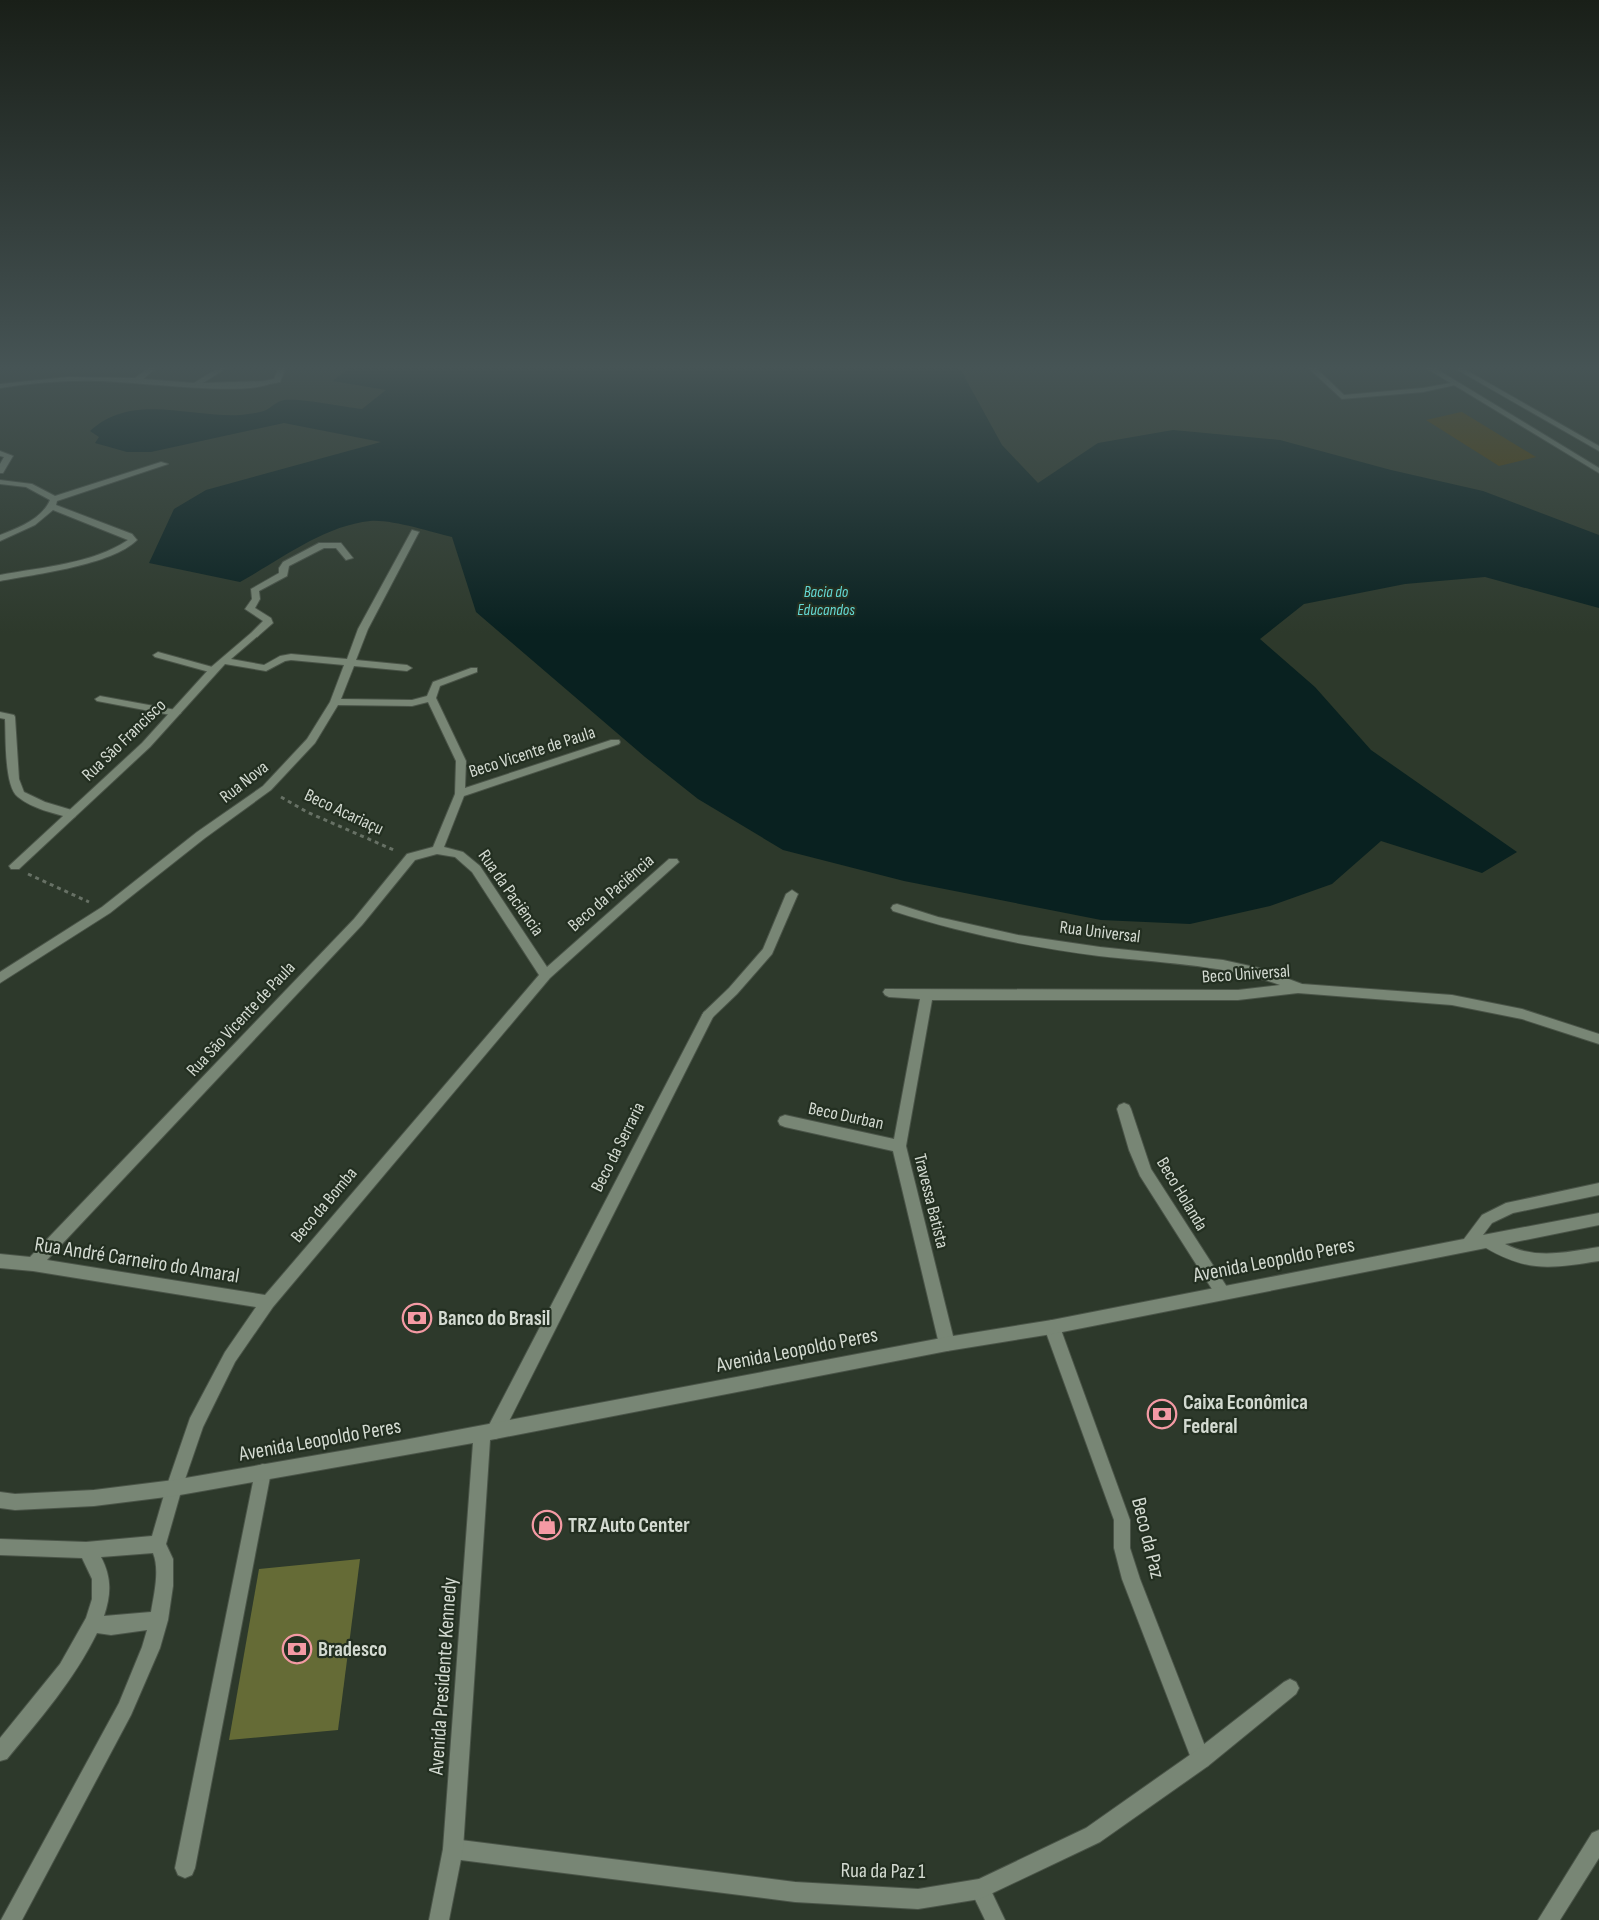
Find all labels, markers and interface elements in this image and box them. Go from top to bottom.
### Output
water label: Bacia do Educandos [797,583,855,620]
street label: Rua São Francisco [78,695,170,785]
street label: Beco Vicente de Paula [466,722,598,782]
street label: Rua Nova [216,757,272,807]
street label: Beco Acariaçu [301,785,387,839]
street label: Rua da Paciência [474,846,548,940]
street label: Beco da Paciência [564,850,658,936]
street label: Rua Universal [1058,917,1142,947]
street label: Rua São Vicente de Paula [182,957,300,1081]
street label: Beco Universal [1201,960,1291,988]
street label: Beco Durban [806,1098,886,1134]
street label: Beco da Serraria [587,1099,649,1195]
street label: Travessa Batista [909,1151,953,1251]
street label: Beco Holanda [1152,1154,1212,1234]
street label: Beco da Bomba [287,1163,361,1247]
street label: Rua André Carneiro do Amaral [33,1231,241,1289]
street label: Avenida Leopoldo Peres [1190,1232,1357,1288]
bank icon: Banco do Brasil [401,1302,433,1334]
place label: Banco do Brasil [438,1306,550,1331]
street label: Avenida Leopoldo Peres [713,1322,880,1378]
place label: Caixa Econômica Federal [1183,1390,1308,1439]
bank icon: Caixa Econômica Federal [1146,1398,1178,1430]
street label: Avenida Leopoldo Peres [236,1413,403,1467]
street label: Beco da Paz [1126,1495,1170,1582]
shop icon: TRZ Auto Center [531,1509,563,1541]
place label: TRZ Auto Center [568,1513,690,1538]
street label: Avenida Presidente Kennedy [424,1576,462,1777]
bank icon: Bradesco [281,1633,313,1665]
place label: Bradesco [318,1637,387,1662]
street label: Rua da Paz 1 [840,1858,926,1884]

